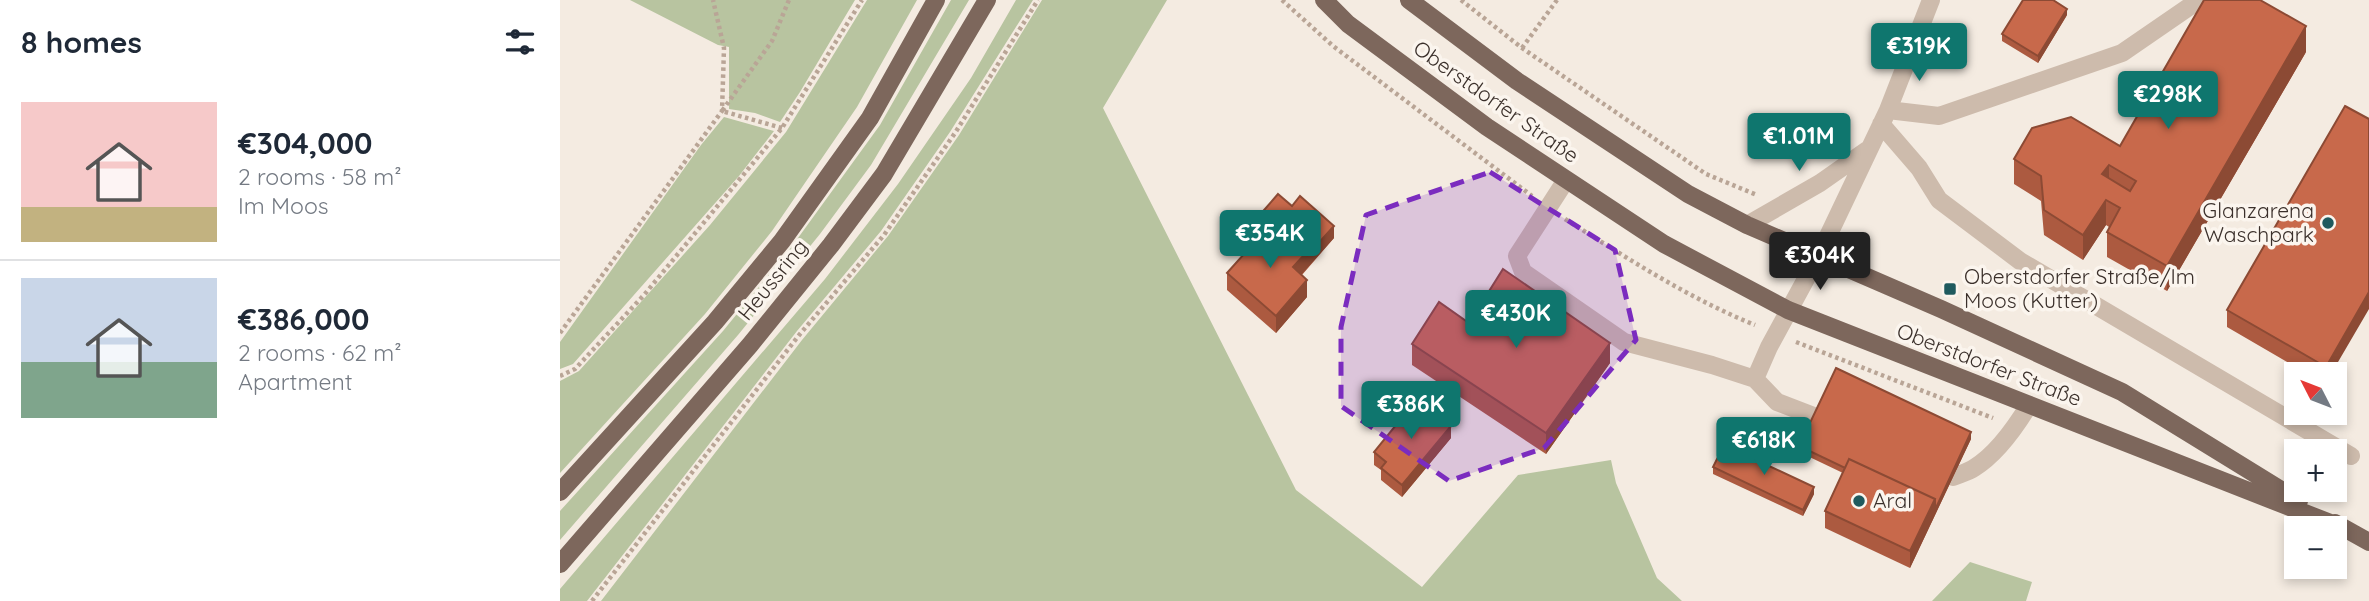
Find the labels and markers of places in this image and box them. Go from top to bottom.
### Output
pin: €319K [1870,24,1968,83]
pin: €298K [2119,72,2217,131]
pin: €1.01M [1742,114,1856,173]
place label: Glanzarena Waschpark [2203,197,2314,247]
pin: €354K [1221,210,1319,270]
marker: Glanzarena Waschpark [2320,215,2336,231]
pin: €304K [1771,232,1869,292]
place label: Oberstdorfer Straße/Im Moos (Kutter) [1964,263,2195,313]
marker: Oberstdorfer Straße/Im Moos (Kutter) [1942,281,1958,297]
pin: €430K [1467,290,1565,350]
pin: €386K [1362,382,1460,441]
pin: €618K [1715,418,1813,477]
place label: Aral [1873,487,1912,513]
marker: Aral [1851,493,1867,509]

